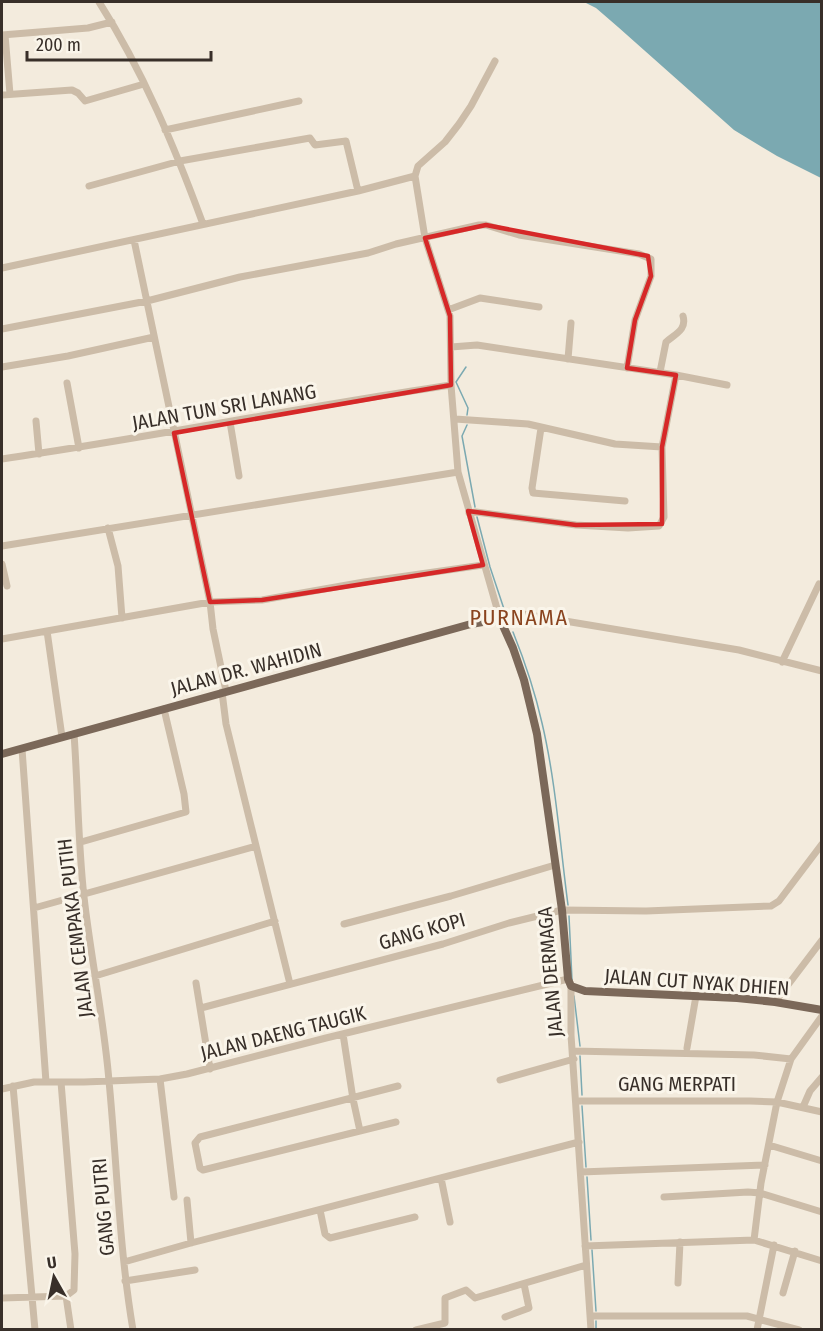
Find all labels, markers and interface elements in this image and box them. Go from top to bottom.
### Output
scale bar [27,24,212,62]
text: 200 m [36,34,81,56]
street label: JALAN TUN SRI LANANG [130,379,318,435]
district label: PURNAMA [469,604,569,631]
street label: JALAN DR. WAHIDIN [168,637,324,701]
street label: JALAN CEMPAKA PUTIH [52,837,98,1019]
street label: JALAN DERMAGA [532,905,568,1038]
street label: GANG KOPI [376,907,468,955]
street label: JALAN CUT NYAK DHIEN [604,964,790,1000]
street label: JALAN DAENG TAUGIK [198,1001,369,1065]
street label: GANG MERPATI [618,1072,736,1096]
street label: GANG PUTRI [87,1157,119,1257]
north arrow [24,1247,84,1307]
text: U [46,1253,58,1273]

